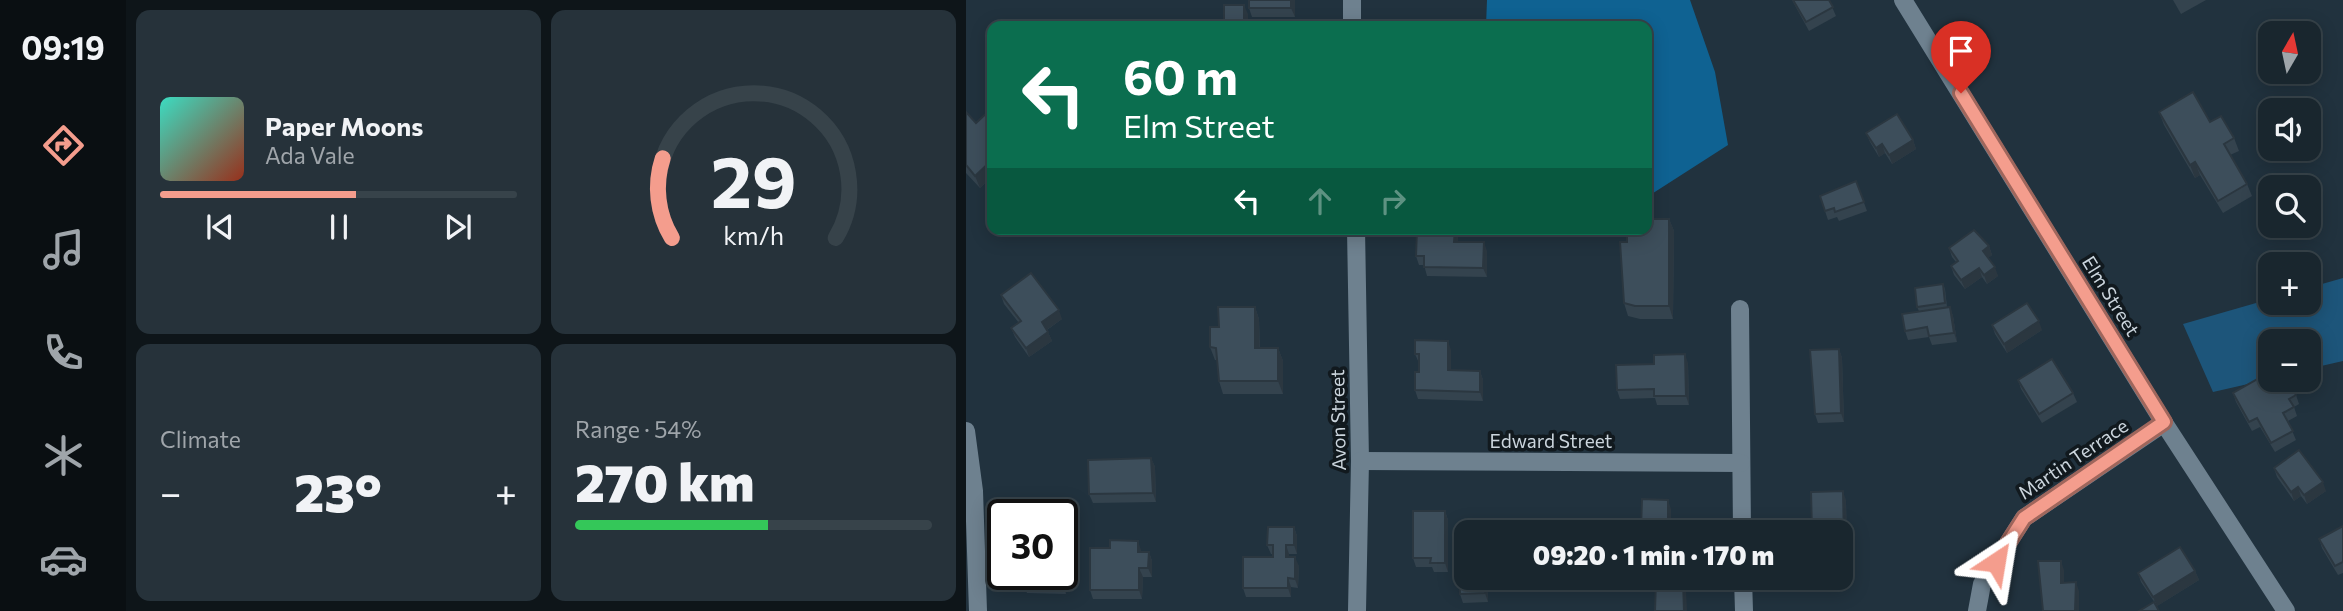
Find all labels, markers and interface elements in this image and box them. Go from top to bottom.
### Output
pin [1931,21,1991,93]
north arrow [2258,21,2320,84]
map controls [2258,21,2321,392]
text: 09:19 [21,27,105,67]
icon: arrive [1942,32,1980,70]
text: 60 m [1123,45,1238,105]
icon: left [1008,49,1099,140]
button: sound [2258,98,2321,161]
text: Elm Street [1123,105,1275,145]
text: Paper Moons [265,110,423,141]
icon: directions [39,121,88,170]
text: 29 [711,134,796,223]
text: Ada Vale [265,141,355,169]
button: search [2258,175,2321,238]
icon: left [1228,182,1266,220]
icon: ahead [1301,182,1339,220]
icon: right [1374,182,1412,220]
icon: previous [201,208,239,246]
icon: pause [320,208,358,246]
icon: next [439,208,477,246]
text: km/h [723,220,784,250]
icon: music [39,225,88,274]
street label: Elm Street [2078,251,2145,340]
button: + [2258,252,2321,315]
icon: phone [39,328,88,377]
button: − [2258,329,2321,392]
street label: Avon Street [1325,369,1350,471]
street label: Martin Terrace [2013,413,2132,504]
text: Range · 54% [575,415,701,443]
text: Climate [160,425,241,453]
street label: Edward Street [1490,429,1613,452]
icon: climate [39,431,88,480]
text: 270 km [575,449,754,513]
text: 23° [294,459,382,523]
text: − [160,468,182,515]
text: + [495,468,517,515]
speed limit sign: 30 [987,499,1078,590]
position arrow [1959,525,2033,599]
icon: car [39,535,88,584]
text: 09:20 · 1 min · 170 m [1533,539,1774,570]

